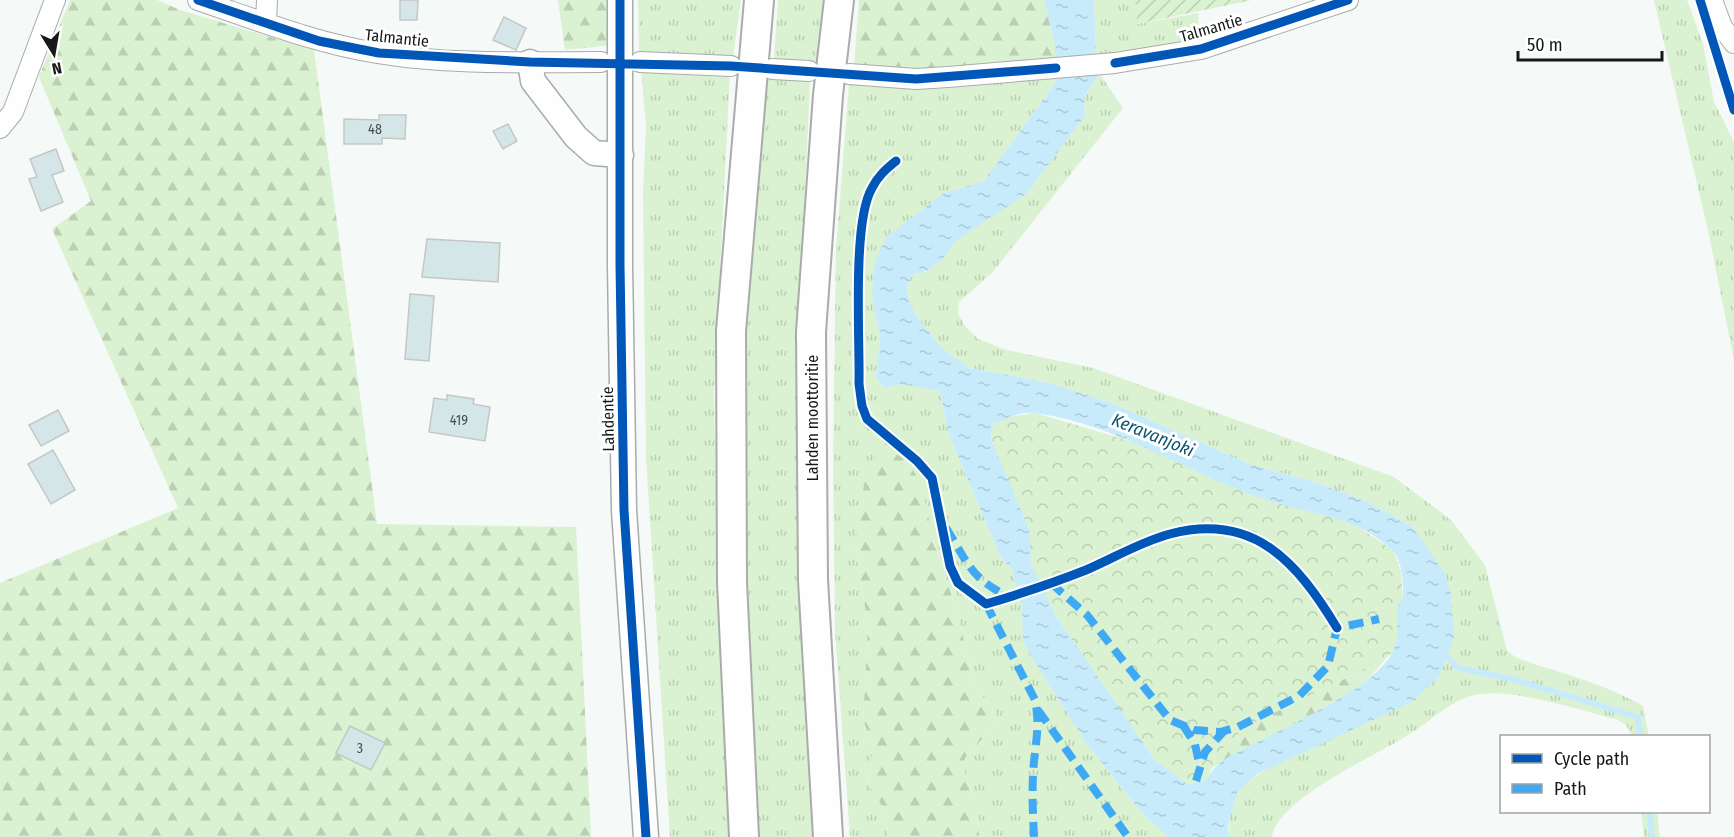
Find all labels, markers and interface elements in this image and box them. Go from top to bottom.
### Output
street label: Talmantie [1177,10,1245,46]
north arrow [24,24,84,84]
scale bar [1518,24,1662,62]
street label: Talmantie [364,25,430,51]
text: 50 m [1527,34,1563,56]
text: N [50,58,63,78]
house number: 48 [368,121,382,138]
street label: Lahden moottoritie [803,355,822,481]
street label: Lahdentie [598,386,618,452]
water label: Keravanjoki [1109,409,1198,462]
house number: 419 [450,412,468,429]
legend [1500,735,1710,813]
house number: 3 [357,740,363,757]
text: Cycle path [1554,748,1629,770]
text: Path [1554,778,1587,800]

